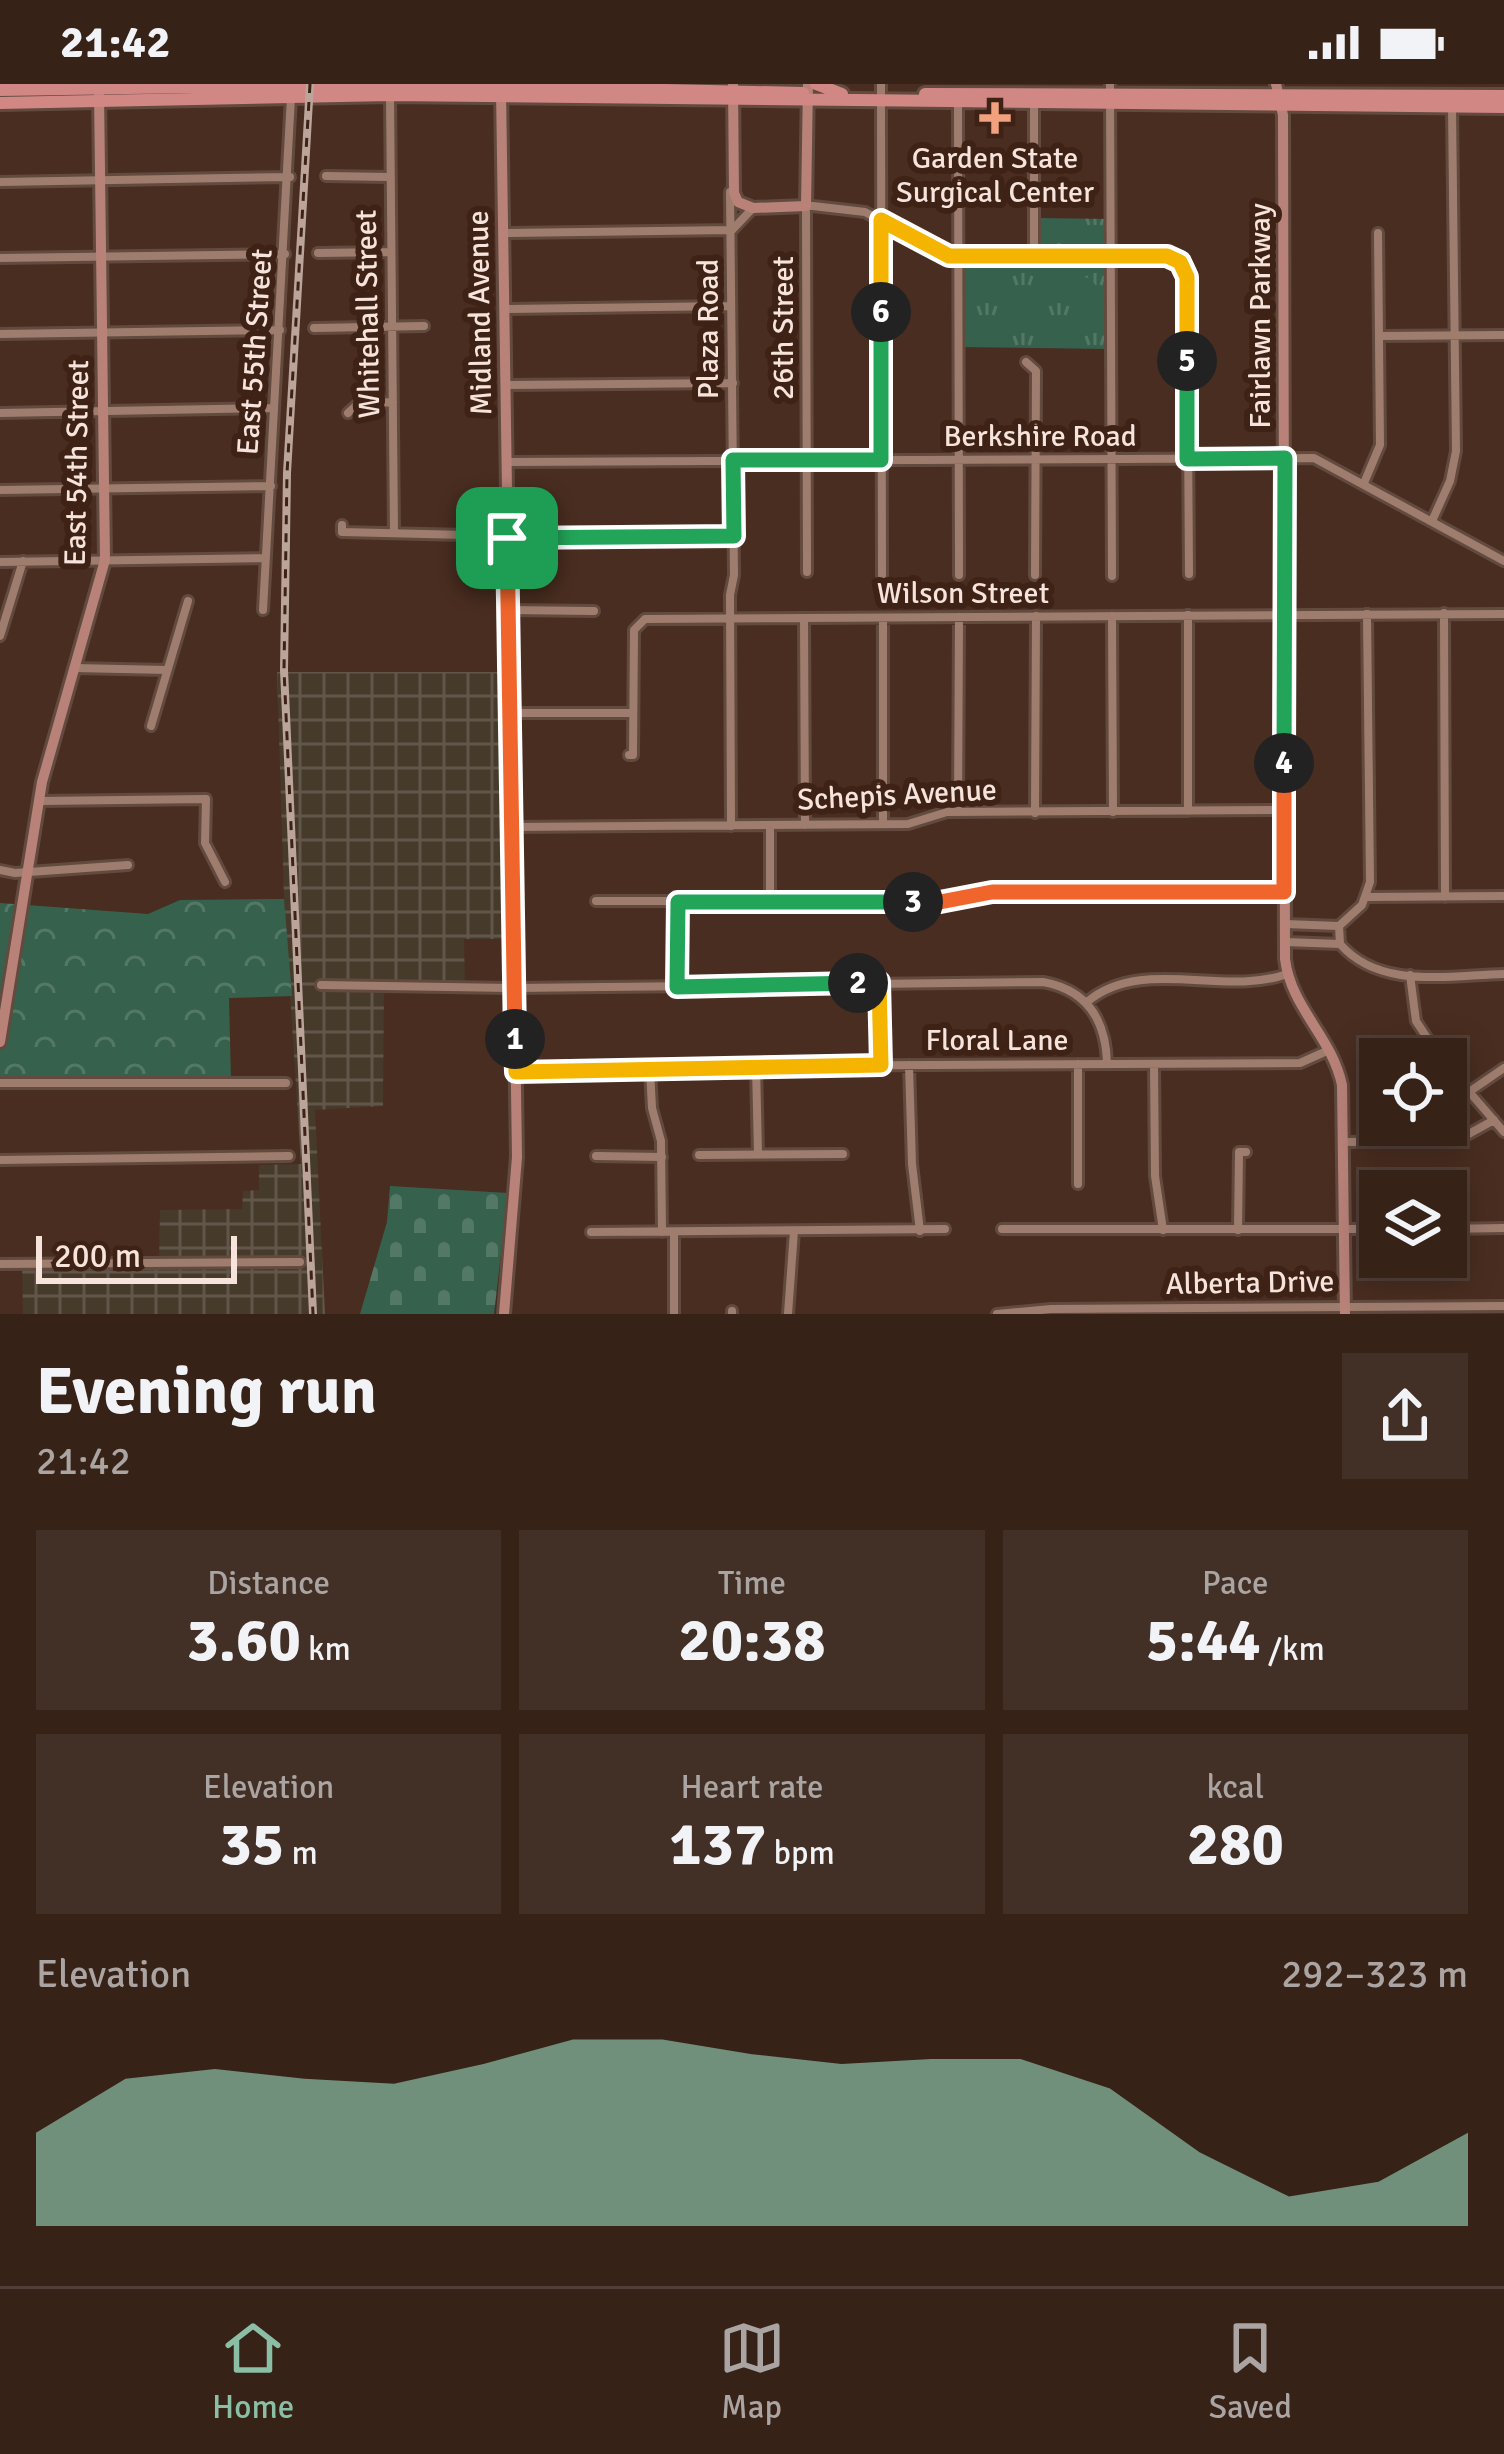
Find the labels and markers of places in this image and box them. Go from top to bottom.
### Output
marker: Garden State Surgical Center [979,102,1011,134]
place label: Garden State Surgical Center [896,140,1094,211]
pin: 6 [851,282,911,342]
pin: 5 [1157,331,1217,391]
pin [456,487,558,589]
pin: 4 [1254,733,1314,793]
pin: 3 [883,872,943,932]
pin: 2 [828,953,888,1013]
pin: 1 [485,1009,545,1069]

